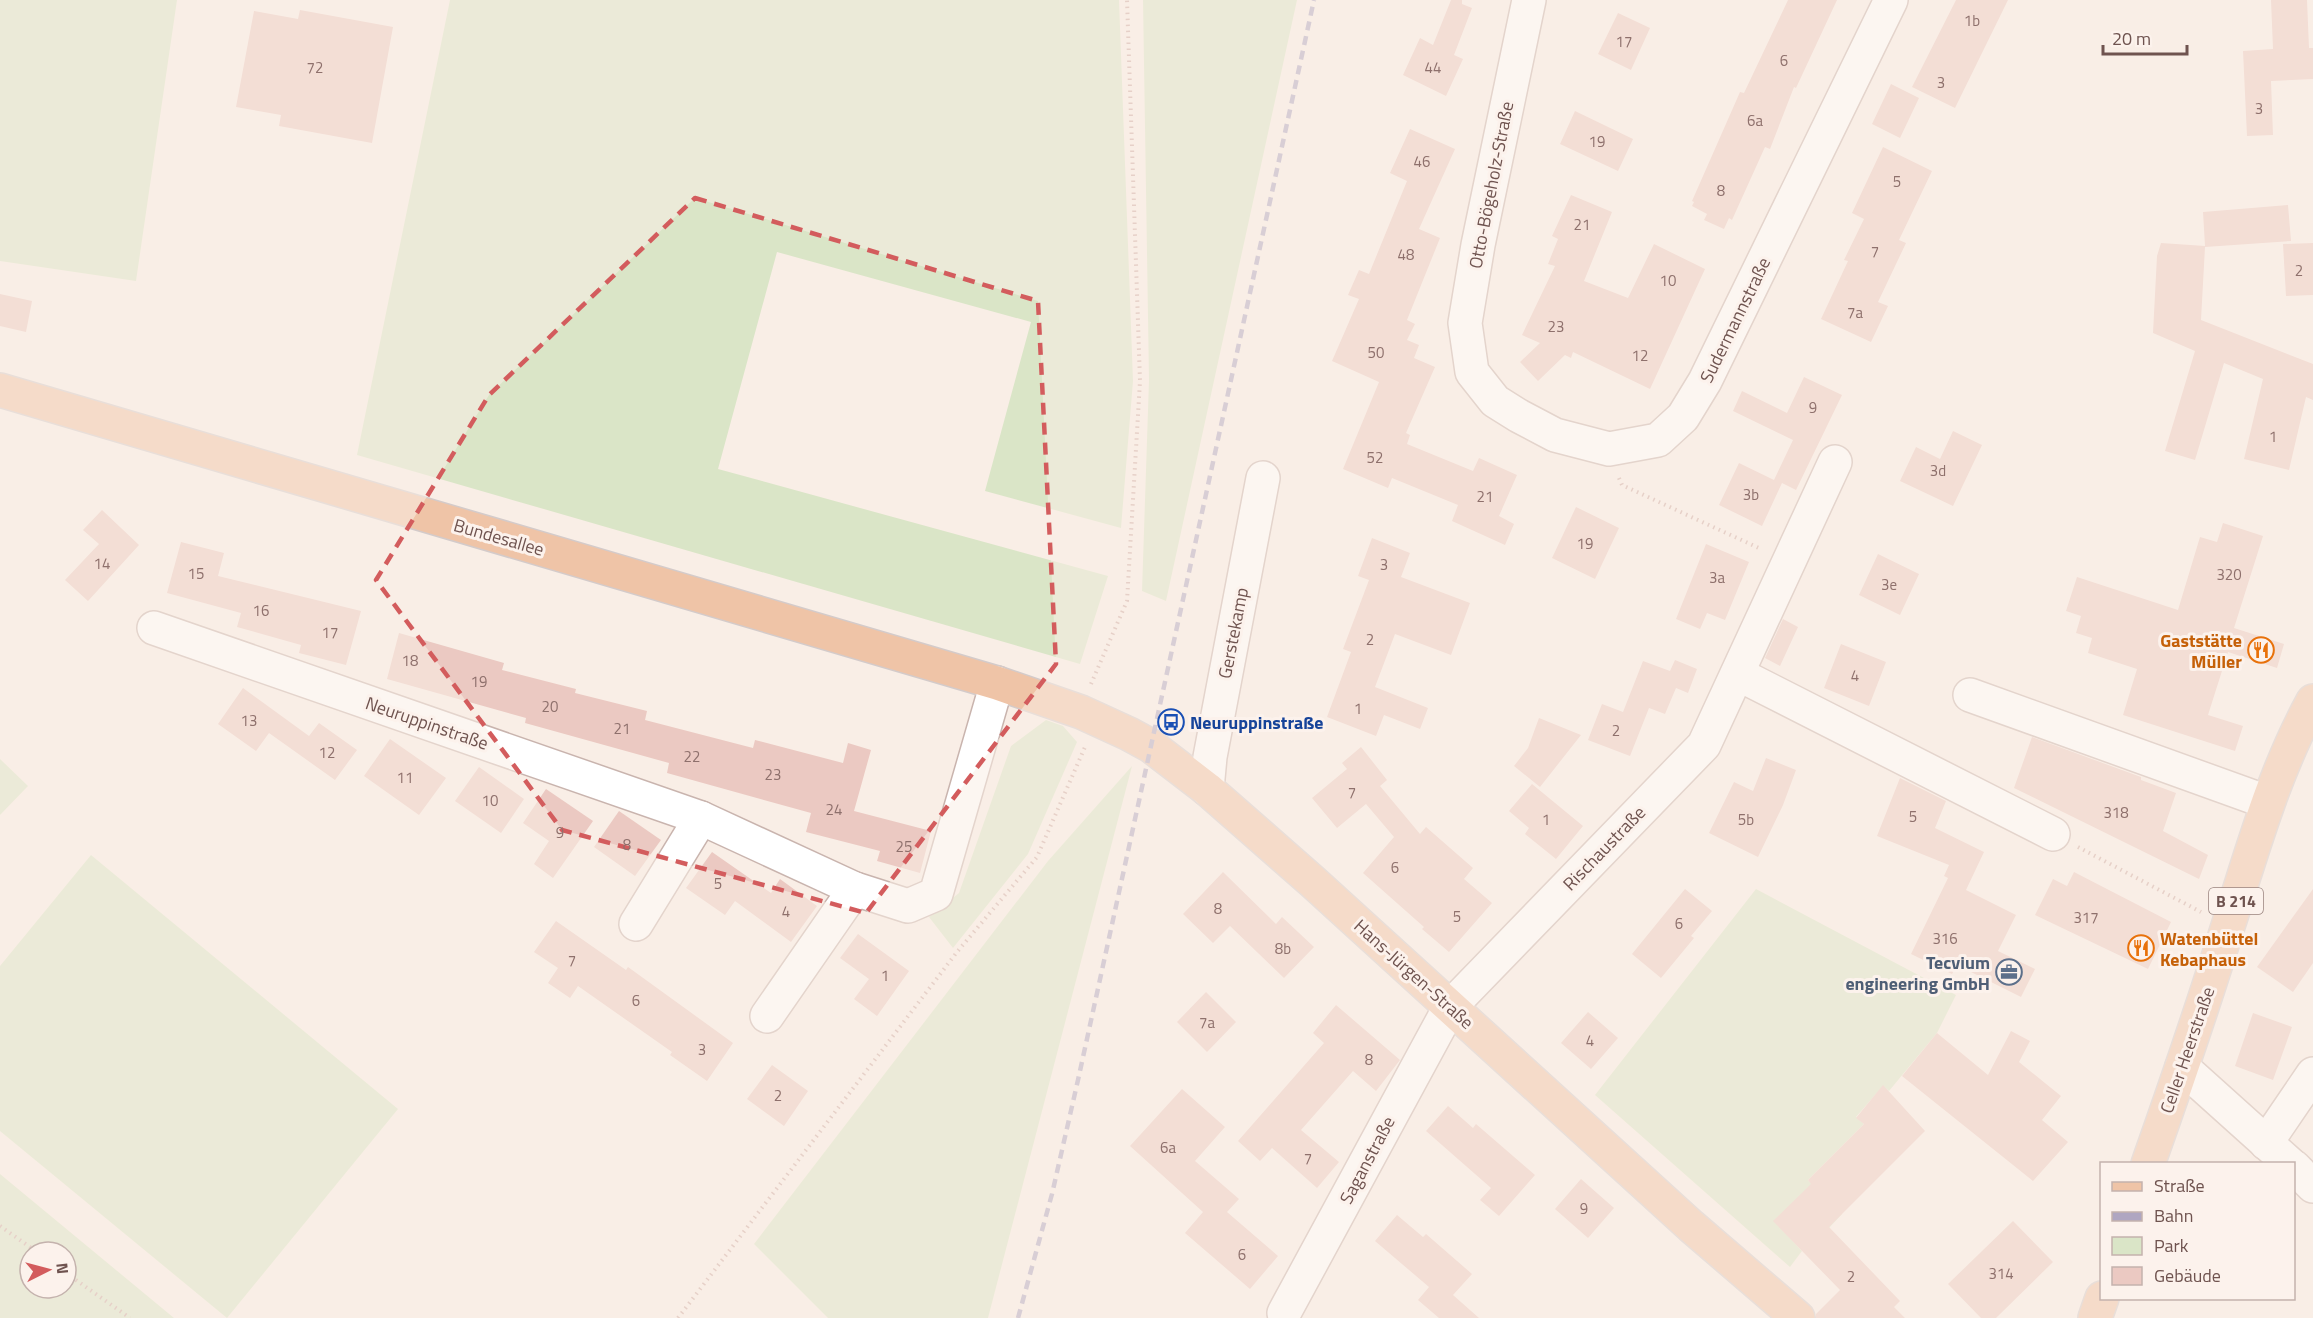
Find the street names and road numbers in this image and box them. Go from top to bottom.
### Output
street label: Otto-Bögeholz-Straße [1462,99,1520,271]
street label: Sudermannstraße [1693,253,1777,387]
street label: Bundesallee [451,511,547,563]
street label: Gerstekamp [1211,585,1255,681]
street label: Neuruppinstraße [362,689,492,757]
street label: Rischaustraße [1556,799,1652,897]
road number: B 214 [2209,888,2263,914]
street label: Hans-Jürgen-Straße [1348,913,1480,1035]
street label: Celler Heerstraße [2153,983,2221,1117]
street label: Saganstraße [1333,1111,1401,1209]

